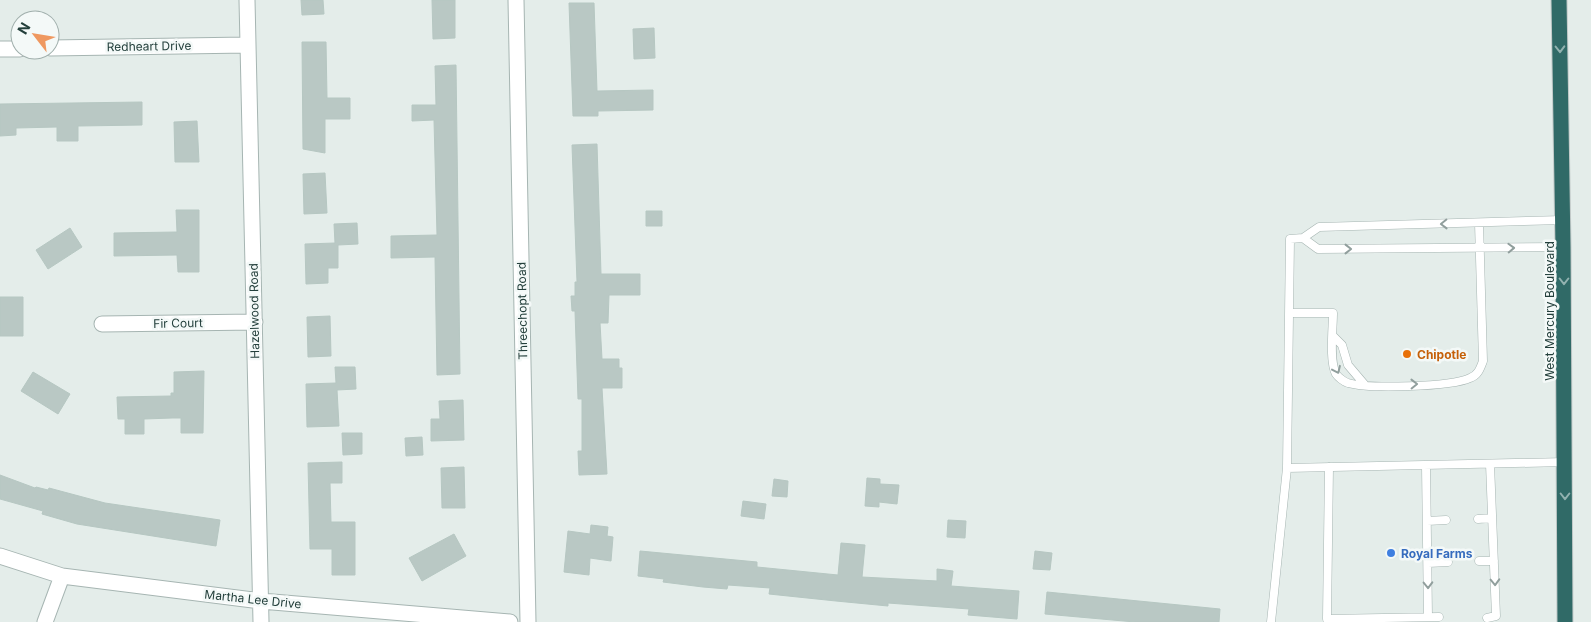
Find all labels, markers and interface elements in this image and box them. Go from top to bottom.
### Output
north arrow [10,10,60,60]
text: N [13,19,33,37]
street label: Redheart Drive [107,38,191,54]
one-way arrow [1554,45,1565,53]
one-way arrow [1440,219,1448,229]
street label: West Mercury Boulevard [1542,241,1557,381]
one-way arrow [1507,243,1515,253]
one-way arrow [1344,244,1352,254]
street label: Threechopt Road [514,262,530,360]
street label: Hazelwood Road [246,263,262,359]
one-way arrow [1558,277,1569,285]
street label: Fir Court [153,315,203,331]
place label: Chipotle [1417,347,1466,362]
marker: Chipotle [1401,348,1413,360]
one-way arrow [1330,365,1340,374]
one-way arrow [1410,379,1418,390]
one-way arrow [1560,492,1570,500]
place label: Royal Farms [1401,546,1473,561]
marker: Royal Farms [1385,547,1397,559]
one-way arrow [1490,579,1500,587]
one-way arrow [1423,581,1433,589]
street label: Martha Lee Drive [204,586,302,612]

